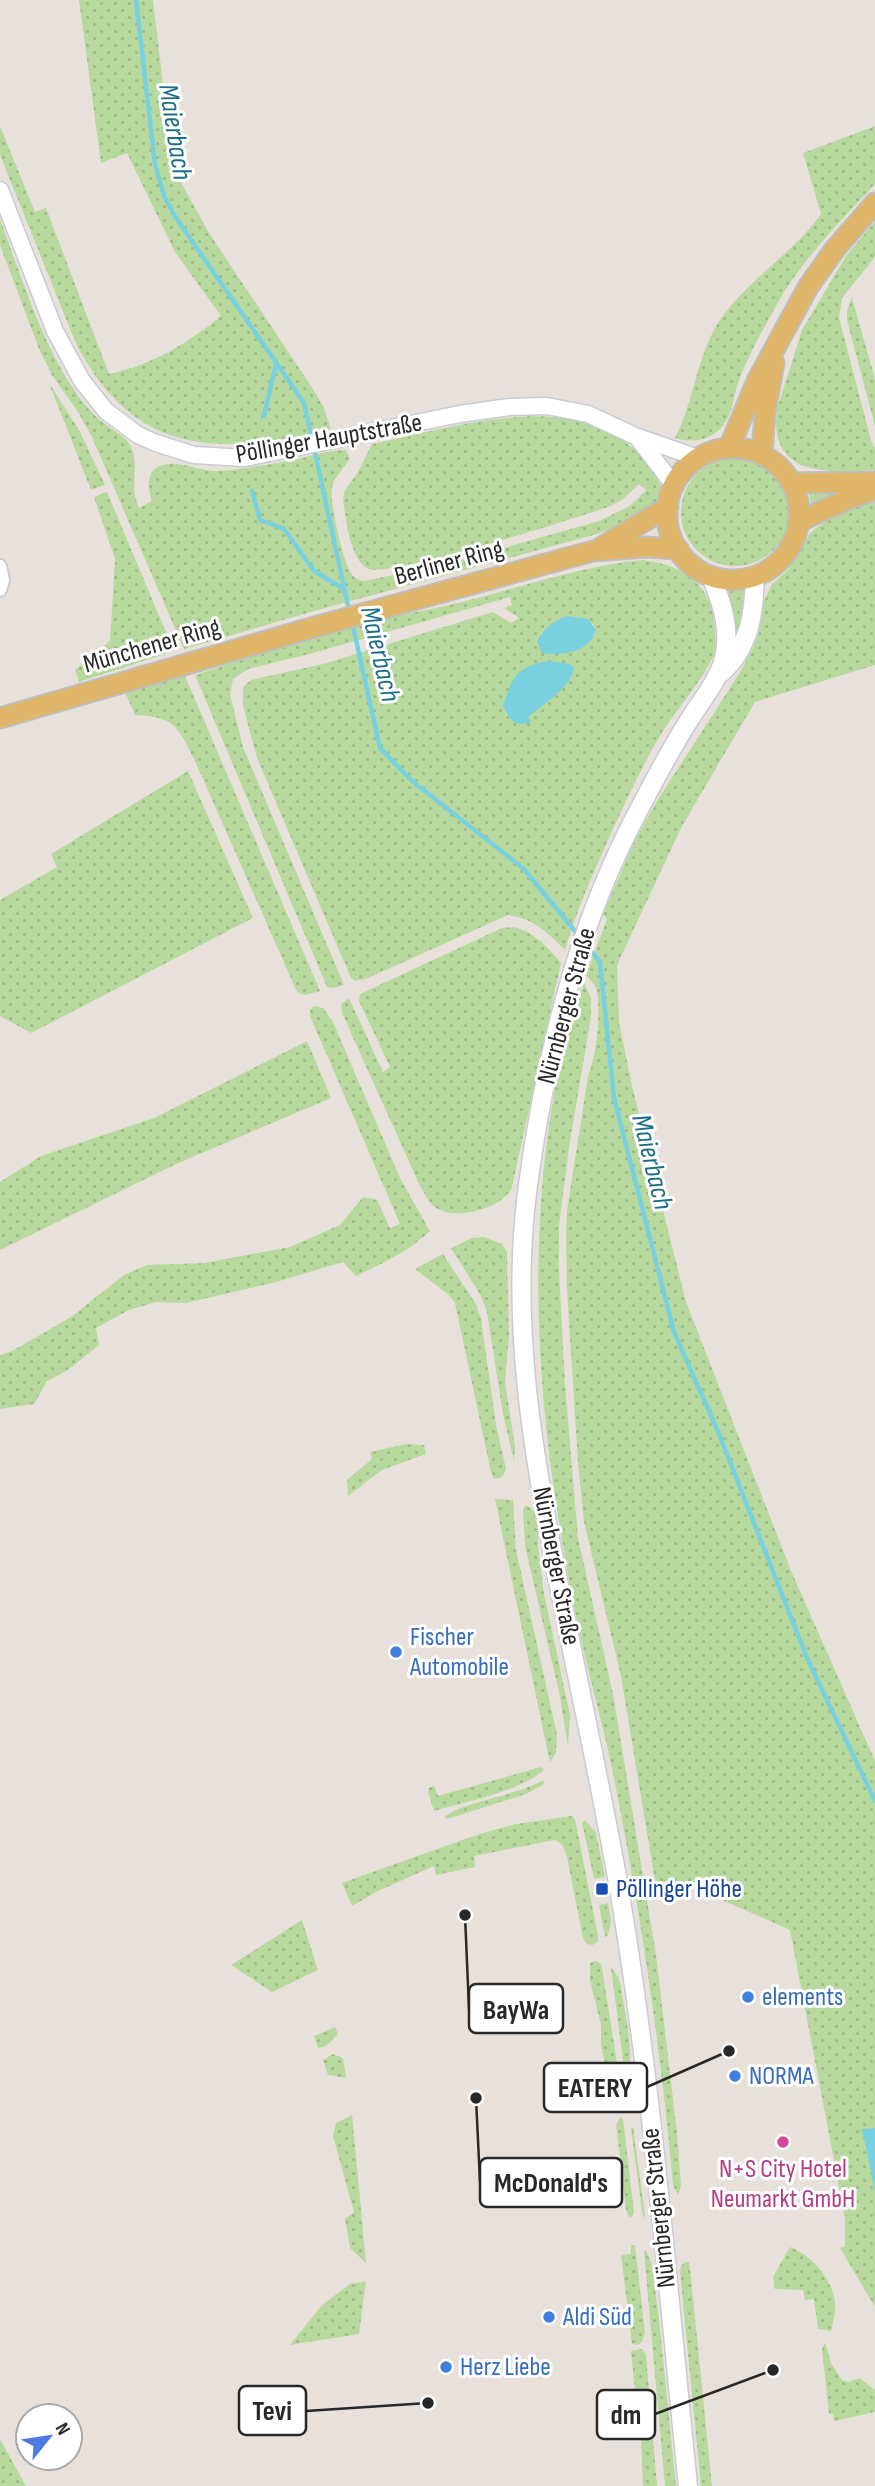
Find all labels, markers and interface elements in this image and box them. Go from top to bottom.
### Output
water label: Maierbach [151,82,199,183]
street label: Pöllinger Hauptstraße [233,407,425,471]
street label: Berliner Ring [391,534,507,592]
water label: Maierbach [353,603,407,705]
street label: Münchener Ring [80,612,224,680]
street label: Nürnberger Straße [531,924,603,1088]
water label: Maierbach [624,1111,680,1213]
street label: Nürnberger Straße [525,1484,587,1648]
place label: Fischer Automobile [409,1622,509,1683]
marker: Fischer Automobile [388,1644,404,1660]
place label: Pöllinger Höhe [616,1874,742,1905]
marker: Pöllinger Höhe [594,1881,610,1897]
place label: elements [762,1982,843,2013]
callout: BayWa [469,1984,563,2033]
marker: elements [740,1989,756,2005]
text: BayWa [483,1994,549,2027]
place label: NORMA [749,2061,815,2092]
callout: EATERY [544,2063,647,2112]
marker: NORMA [727,2068,743,2084]
text: EATERY [558,2072,632,2105]
street label: Nürnberger Straße [635,2127,683,2289]
marker: N+S City Hotel Neumarkt GmbH [775,2134,791,2150]
place label: N+S City Hotel Neumarkt GmbH [711,2154,855,2215]
callout: McDonald's [480,2158,622,2207]
text: McDonald's [494,2167,608,2200]
place label: Aldi Süd [562,2302,632,2333]
marker: Aldi Süd [541,2309,557,2325]
place label: Herz Liebe [460,2352,551,2383]
marker: Herz Liebe [438,2359,454,2375]
callout: Tevi [239,2386,306,2435]
callout: dm [597,2390,655,2439]
text: Tevi [252,2395,292,2428]
text: dm [611,2399,641,2432]
north arrow [14,2402,84,2472]
text: N [50,2419,75,2439]

